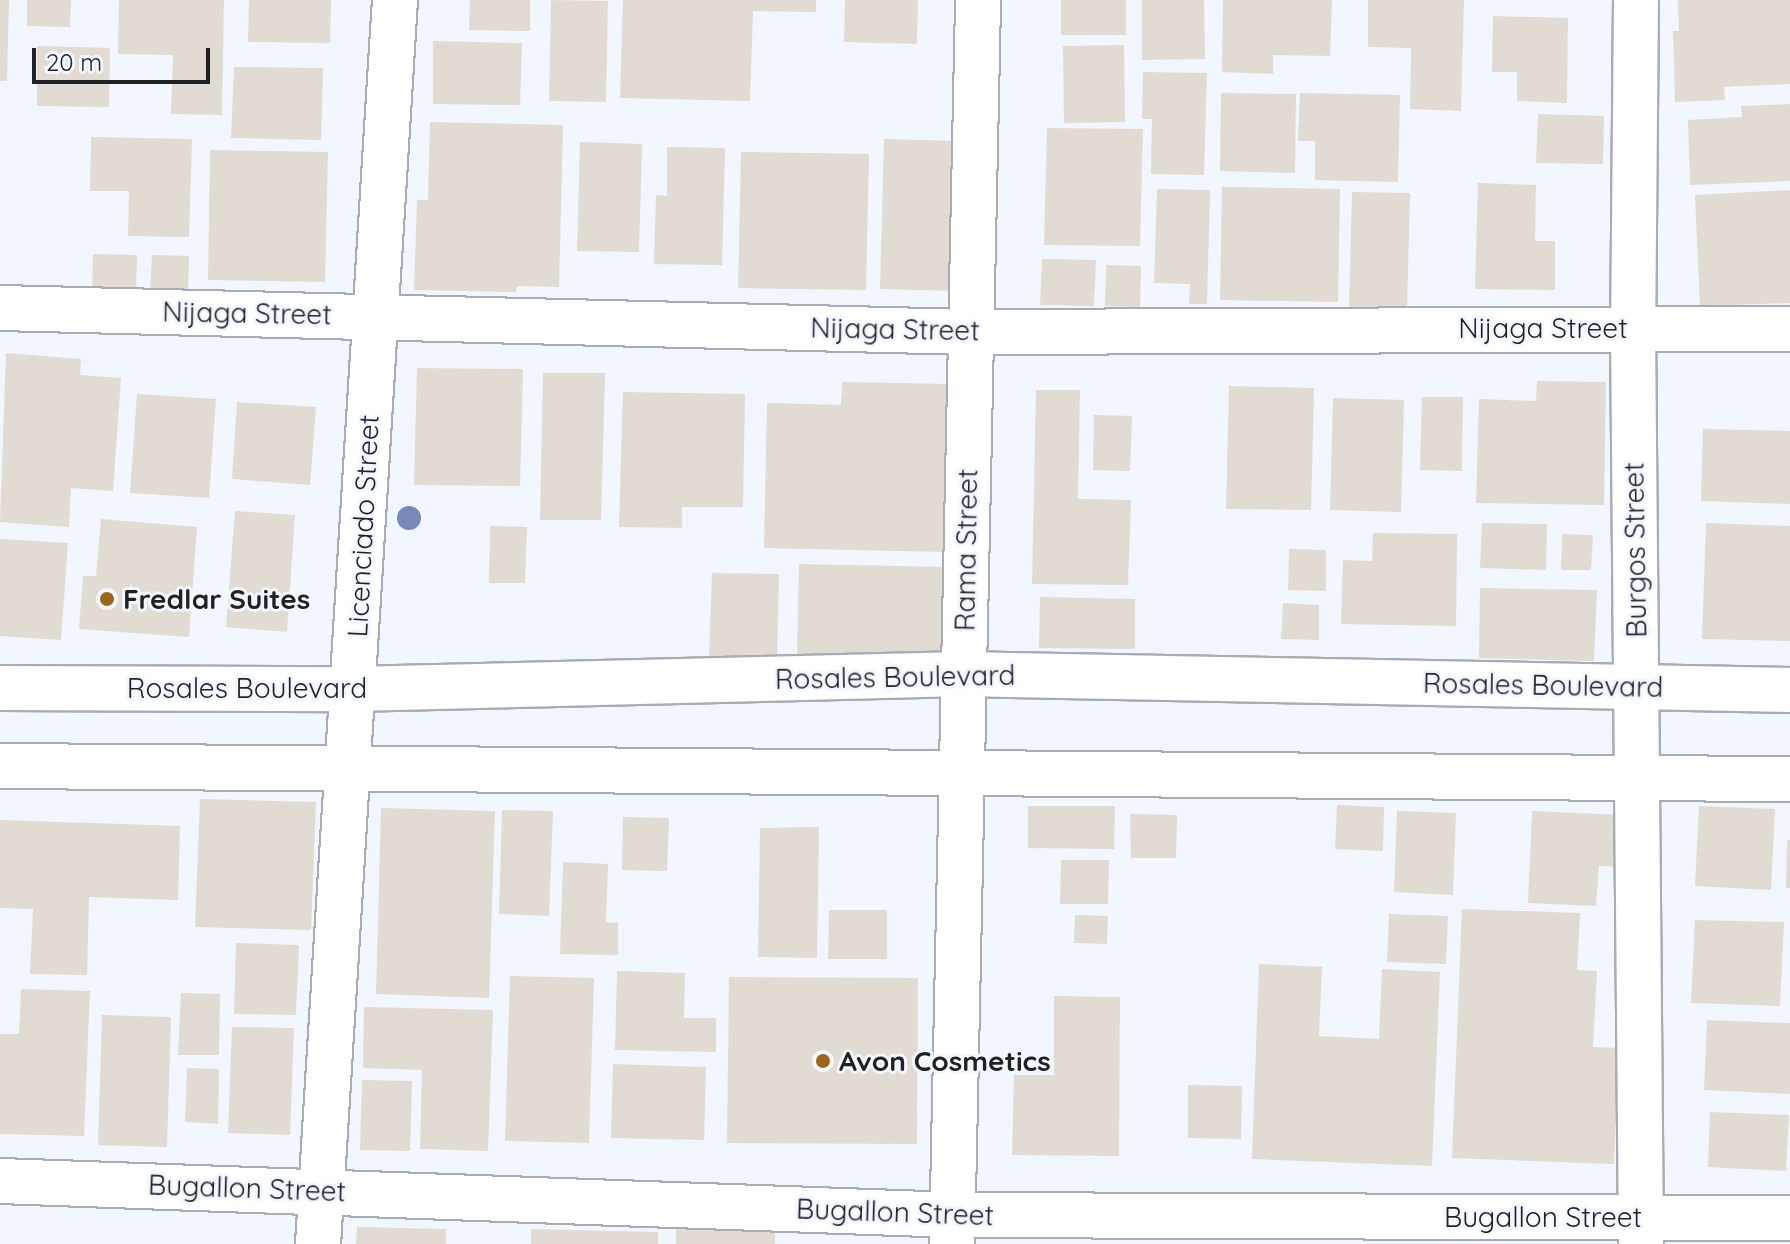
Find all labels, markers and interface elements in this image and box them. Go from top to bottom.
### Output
scale bar [36,32,214,82]
text: 20 m [46,47,102,77]
street label: Nijaga Street [162,295,332,331]
street label: Nijaga Street [810,311,980,347]
street label: Nijaga Street [1458,311,1628,345]
street label: Licenciado Street [340,414,386,638]
street label: Burgos Street [1617,462,1653,638]
street label: Rama Street [948,468,984,632]
place label: Fredlar Suites [123,582,310,616]
marker: Fredlar Suites [98,590,116,608]
street label: Rosales Boulevard [775,658,1015,696]
street label: Rosales Boulevard [1423,666,1663,704]
street label: Rosales Boulevard [127,671,367,705]
place label: Avon Cosmetics [839,1044,1051,1078]
marker: Avon Cosmetics [814,1052,832,1070]
street label: Bugallon Street [147,1168,347,1208]
street label: Bugallon Street [795,1192,995,1232]
street label: Bugallon Street [1444,1200,1642,1234]

